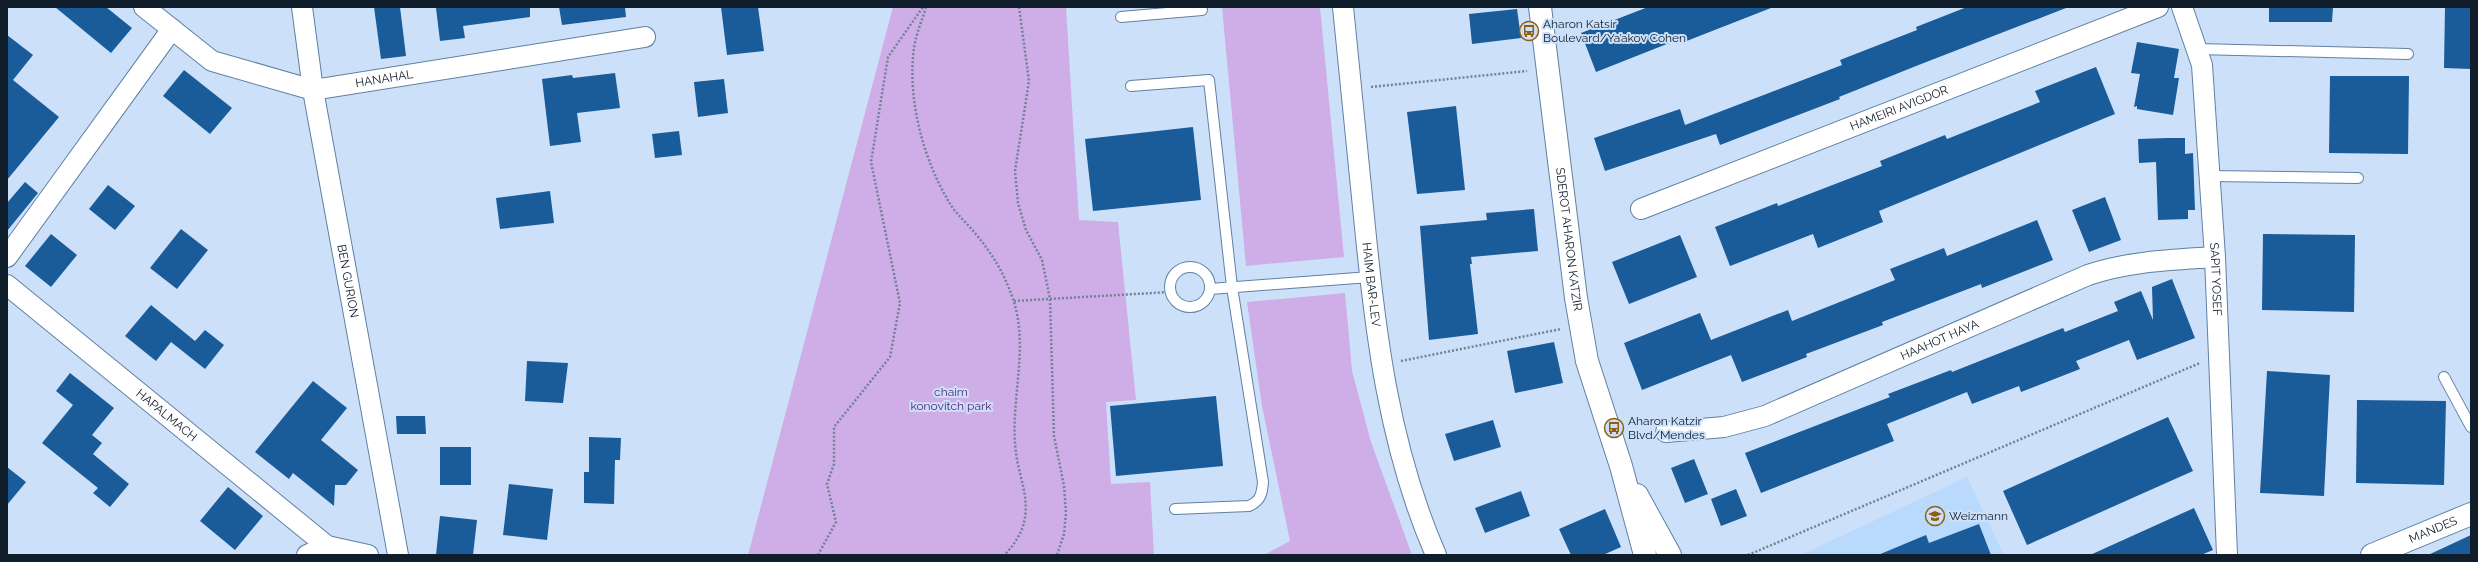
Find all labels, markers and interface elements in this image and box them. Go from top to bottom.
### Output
place label: Aharon Katsir Boulevard/Ya’akov Cohen [1543,17,1686,45]
bus stop icon: Aharon Katsir Boulevard/Ya’akov Cohen [1518,20,1540,42]
street label: HANAHAL [354,67,414,90]
street label: HAMEIRI AVIGDOR [1848,83,1950,134]
street label: SDEROT AHARON KATZIR [1553,167,1585,312]
street label: HAIM BAR-LEV [1360,242,1383,328]
street label: SAPIT YOSEF [2207,242,2224,316]
street label: BEN GURION [334,243,362,319]
street label: HAAHOT HAYA [1898,317,1981,363]
park label: chaim konovitch park [910,385,992,413]
street label: HAPALMACH [133,386,200,444]
place label: Aharon Katzir Blvd/Mendes [1628,414,1705,442]
bus stop icon: Aharon Katzir Blvd/Mendes [1603,417,1625,439]
school or university icon: Weizmann [1924,505,1946,527]
place label: Weizmann [1949,509,2008,523]
street label: MANDES [2407,514,2459,546]

